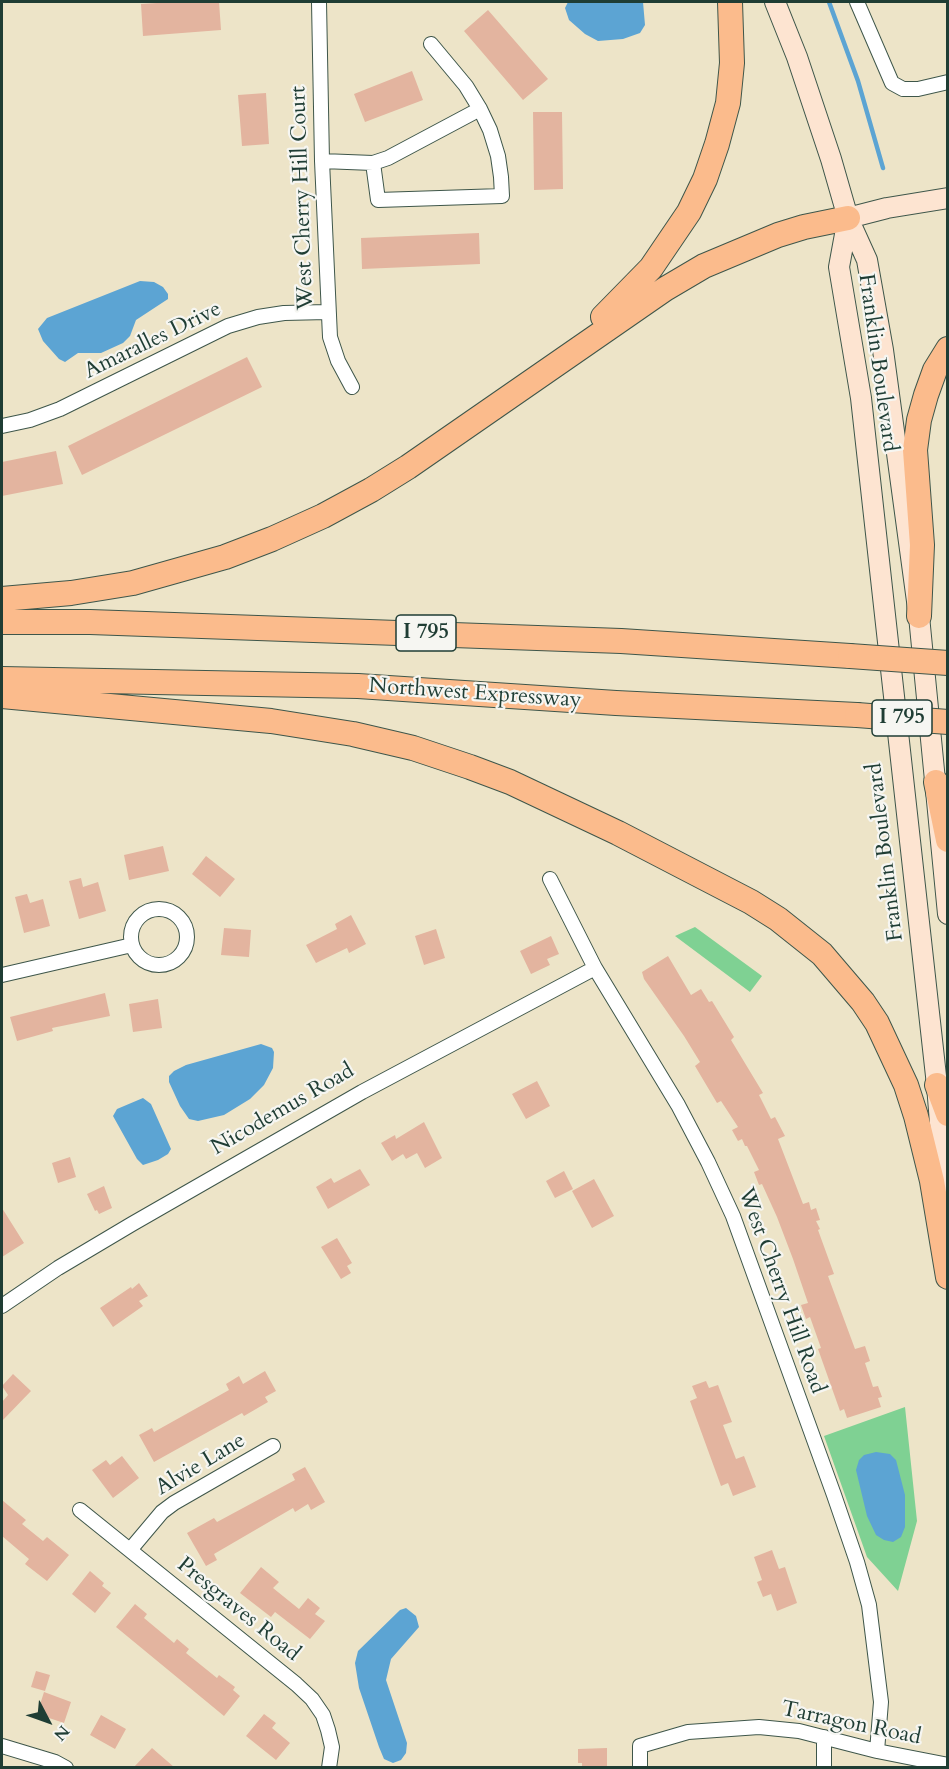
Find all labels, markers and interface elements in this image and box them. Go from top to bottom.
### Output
street label: West Cherry Hill Court [286,85,320,311]
street label: Franklin Boulevard [851,272,903,454]
street label: Amaralles Drive [80,296,226,386]
road number: I 795 [396,615,456,651]
street label: Northwest Expressway [368,673,582,715]
road number: I 795 [872,700,932,736]
street label: Franklin Boulevard [862,761,910,943]
street label: Nicodemus Road [207,1058,359,1162]
street label: West Cherry Hill Road [731,1185,831,1397]
street label: Alvie Lane [151,1428,251,1502]
street label: Presgraves Road [171,1552,305,1668]
north arrow [18,1691,78,1751]
street label: Tarragon Road [779,1696,923,1752]
text: N [49,1720,74,1745]

